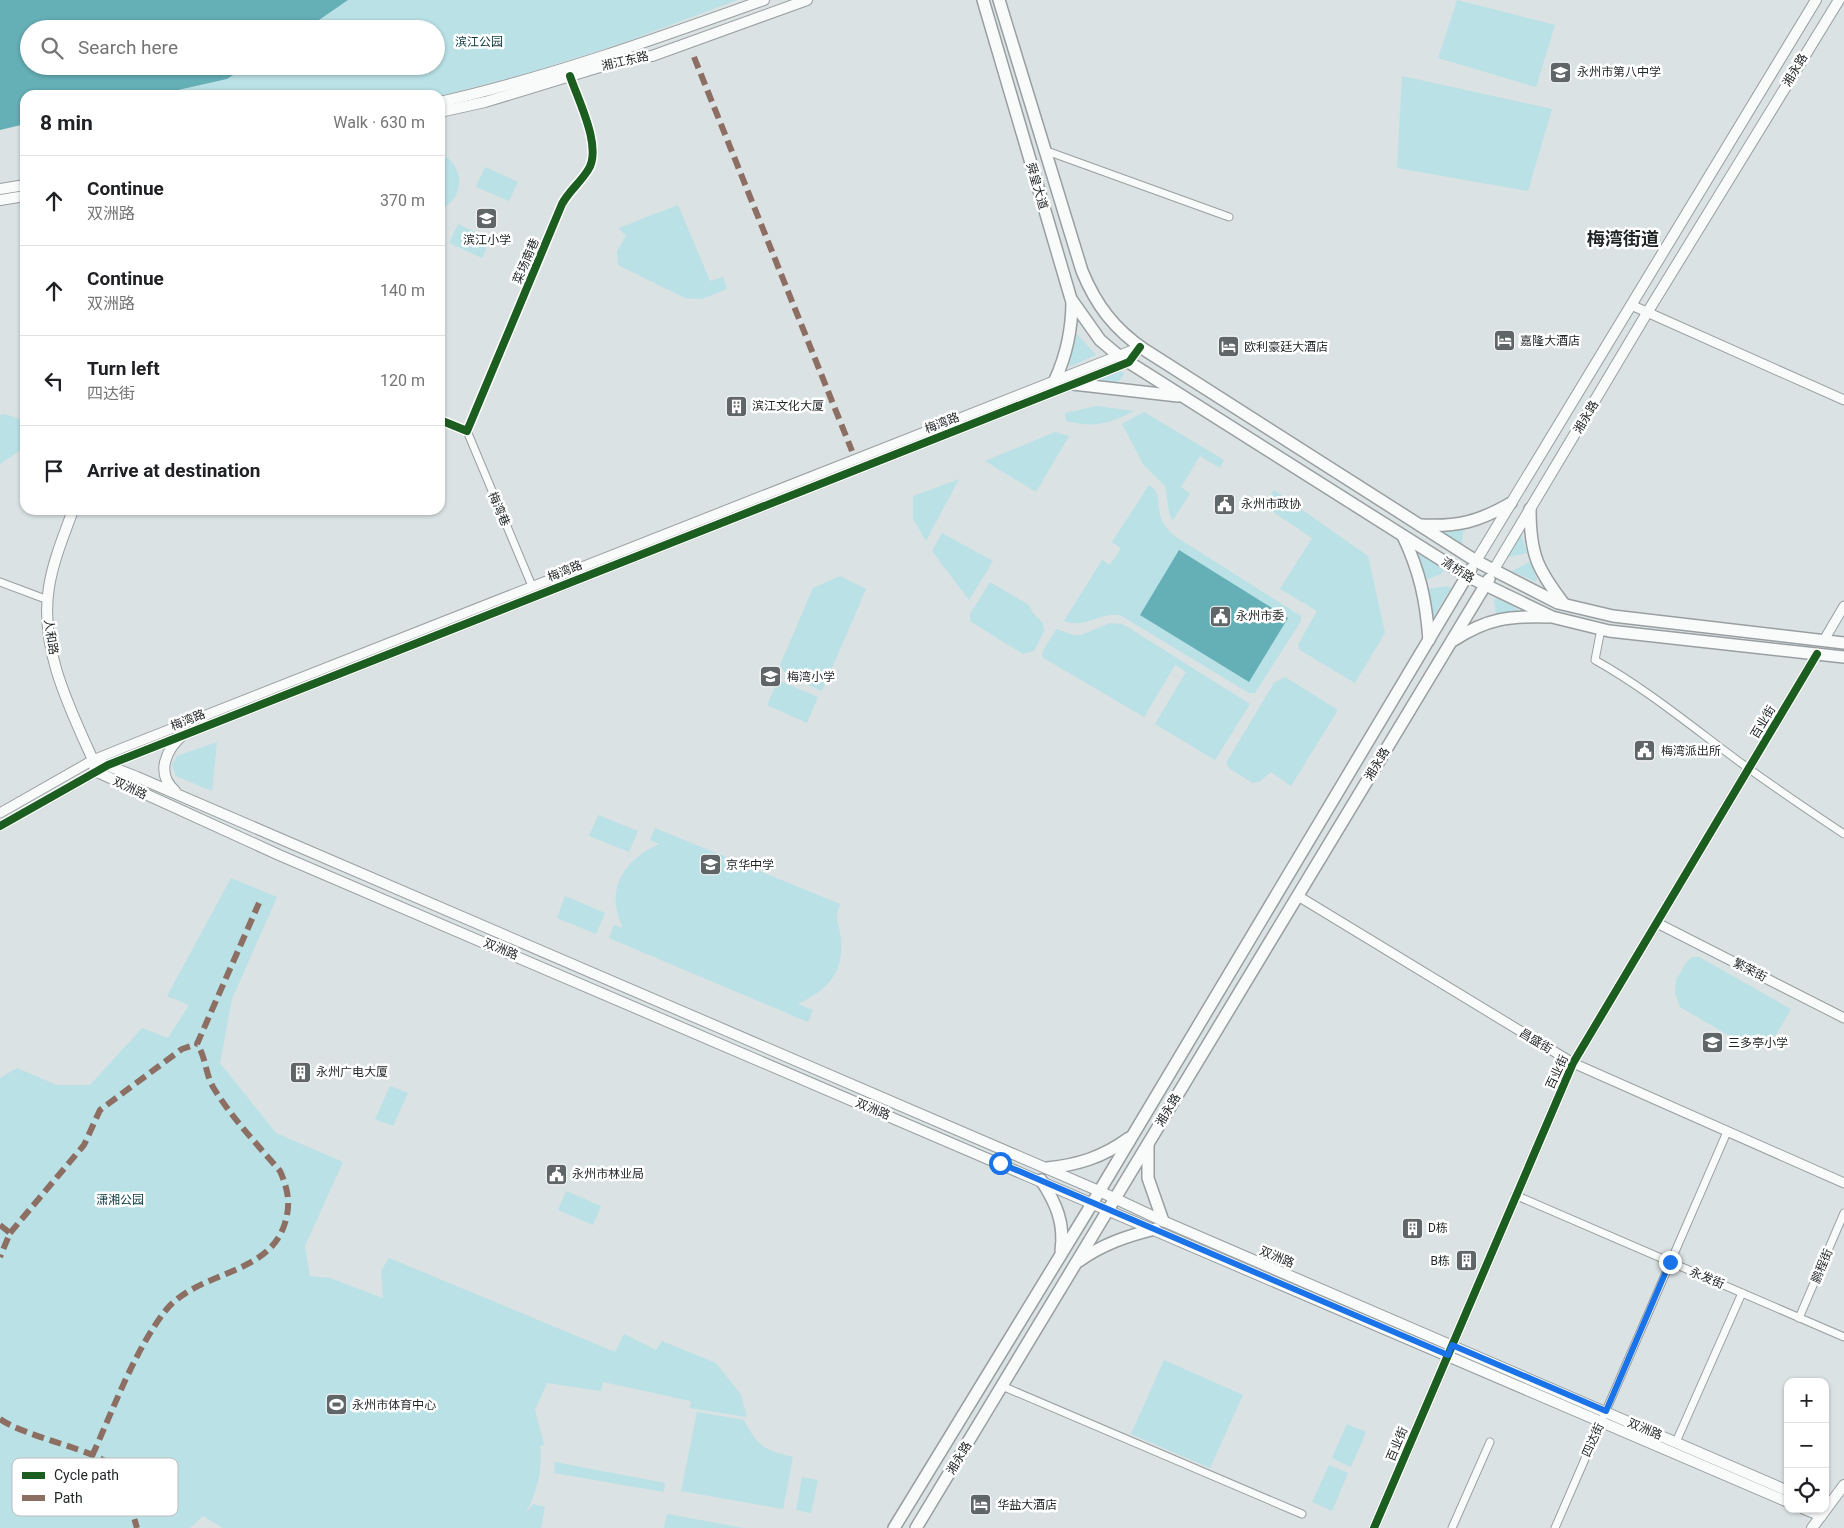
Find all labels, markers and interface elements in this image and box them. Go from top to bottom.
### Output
search box [20,20,445,75]
icon: search [38,34,66,62]
park label: 滨江公园 [455,35,503,49]
text: Search here [78,36,178,59]
street label: 湘江东路 [600,49,650,73]
street label: 湘永路 [1780,51,1810,89]
school or university icon: 永州市第八中学 [1549,60,1573,84]
place label: 永州市第八中学 [1577,65,1661,79]
text: 8 min [40,111,93,135]
text: Walk · 630 m [333,113,425,132]
street label: 舜皇大道 [1024,161,1050,211]
text: Continue [87,177,164,200]
icon: ahead [40,187,68,215]
text: 370 m [380,191,425,210]
text: 双洲路 [87,204,135,223]
school or university icon: 滨江小学 [475,207,499,231]
district label: 梅湾街道 [1587,228,1659,249]
place label: 滨江小学 [463,233,511,247]
street label: 菜场南巷 [510,236,542,286]
text: Continue [87,267,164,290]
icon: ahead [40,277,68,305]
text: 140 m [380,281,425,300]
text: 双洲路 [87,294,135,313]
hotel icon: 嘉隆大酒店 [1492,329,1516,353]
place label: 嘉隆大酒店 [1520,334,1580,348]
hotel icon: 欧利豪廷大酒店 [1216,335,1240,359]
place label: 欧利豪廷大酒店 [1244,340,1328,354]
text: Turn left [87,357,160,380]
icon: left [40,367,68,395]
text: 120 m [380,371,425,390]
text: 四达街 [87,384,135,403]
building icon: 滨江文化大厦 [724,394,748,418]
street label: 湘永路 [1571,398,1601,436]
place label: 滨江文化大厦 [752,399,824,413]
street label: 梅湾路 [923,410,961,436]
icon: arrive [40,457,68,485]
text: Arrive at destination [87,459,260,482]
street label: 梅湾巷 [486,490,512,528]
public building icon: 永州市政协 [1213,492,1237,516]
place label: 永州市政协 [1241,497,1301,511]
street label: 清桥路 [1439,555,1477,585]
street label: 梅湾路 [546,558,584,584]
public building icon: 永州市委 [1208,604,1232,628]
place label: 永州市委 [1236,609,1284,623]
street label: 人和路 [41,618,61,656]
school or university icon: 梅湾小学 [759,665,783,689]
place label: 梅湾小学 [787,670,835,684]
street label: 百业街 [1748,703,1778,741]
street label: 梅湾路 [169,707,207,733]
public building icon: 梅湾派出所 [1633,739,1657,763]
place label: 梅湾派出所 [1661,744,1721,758]
street label: 湘永路 [1362,745,1392,783]
street label: 双洲路 [111,774,149,802]
school or university icon: 京华中学 [698,853,722,877]
place label: 京华中学 [726,858,774,872]
street label: 双洲路 [482,936,520,962]
street label: 繁荣街 [1731,956,1769,984]
street label: 昌盛街 [1517,1026,1555,1056]
school or university icon: 三多亭小学 [1700,1031,1724,1055]
place label: 三多亭小学 [1728,1036,1788,1050]
street label: 百业街 [1543,1053,1571,1091]
building icon: 永州广电大厦 [288,1060,312,1084]
place label: 永州广电大厦 [316,1065,388,1079]
street label: 湘永路 [1153,1091,1183,1129]
street label: 双洲路 [854,1096,892,1122]
route start [989,1152,1012,1175]
public building icon: 永州市林业局 [544,1162,568,1186]
place label: 永州市林业局 [572,1167,644,1181]
park label: 潇湘公园 [96,1193,144,1207]
building icon: D栋 [1400,1216,1424,1240]
place label: D栋 [1428,1221,1448,1235]
street label: 双洲路 [1258,1244,1296,1270]
street label: 鹏程街 [1809,1247,1835,1285]
building icon: B栋 [1454,1249,1478,1273]
route end [1659,1251,1682,1274]
place label: B栋 [1431,1254,1450,1268]
street label: 永发街 [1688,1265,1726,1291]
map controls [1784,1378,1829,1513]
button: + [1784,1378,1829,1423]
sports icon: 永州市体育中心 [324,1393,348,1417]
place label: 永州市体育中心 [352,1398,436,1412]
street label: 双洲路 [1626,1416,1664,1442]
street label: 四达街 [1579,1421,1607,1459]
button: − [1784,1423,1829,1468]
street label: 百业街 [1384,1425,1410,1463]
street label: 湘永路 [944,1439,974,1477]
legend [12,1458,178,1516]
text: Cycle path [54,1467,119,1483]
button: locate [1784,1468,1829,1513]
text: Path [54,1490,83,1506]
hotel icon: 华盐大酒店 [969,1493,993,1517]
place label: 华盐大酒店 [997,1498,1057,1512]

